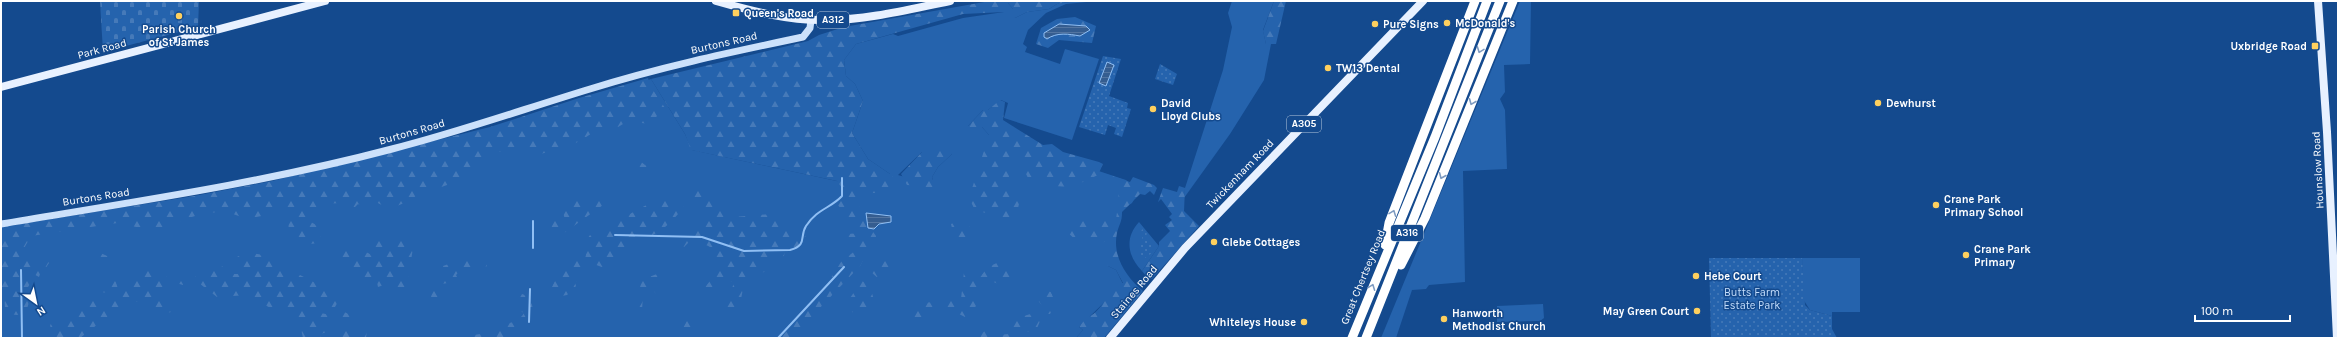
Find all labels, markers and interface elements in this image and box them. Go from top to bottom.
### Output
place label: Queen's Road [744,7,814,20]
marker: Queen's Road [731,8,741,18]
marker: Parish Church of St James [174,11,184,21]
road number: A312 [817,12,849,28]
place label: McDonald's [1455,17,1516,30]
place label: Pure Signs [1383,18,1439,31]
marker: McDonald's [1442,18,1452,28]
marker: Pure Signs [1370,19,1380,29]
place label: Parish Church of St James [142,23,216,49]
street label: Burtons Road [689,29,759,57]
street label: Park Road [76,36,128,62]
place label: Uxbridge Road [2230,40,2307,53]
marker: Uxbridge Road [2310,41,2320,51]
one-way arrow [1477,47,1485,54]
place label: TW13 Dental [1336,62,1400,75]
marker: TW13 Dental [1323,63,1333,73]
place label: David Lloyd Clubs [1161,97,1221,123]
place label: Dewhurst [1886,97,1937,110]
marker: Dewhurst [1873,98,1883,108]
one-way arrow [1469,99,1477,106]
marker: David Lloyd Clubs [1148,104,1158,114]
street label: Burtons Road [378,116,446,148]
road number: A305 [1287,116,1321,132]
street label: Hounslow Road [2309,131,2327,209]
street label: Twickenham Road [1204,137,1276,211]
one-way arrow [1439,172,1447,180]
street label: Burtons Road [61,185,131,209]
place label: Crane Park Primary School [1944,193,2023,219]
marker: Crane Park Primary School [1931,200,1941,210]
one-way arrow [1389,209,1397,216]
road number: A316 [1391,225,1423,241]
street label: Great Chertsey Road [1338,228,1388,326]
place label: Glebe Cottages [1222,236,1301,249]
marker: Glebe Cottages [1209,237,1219,247]
place label: Crane Park Primary [1974,243,2031,269]
marker: Crane Park Primary [1961,250,1971,260]
street label: Staines Road [1108,262,1160,322]
place label: Hebe Court [1704,270,1762,283]
marker: Hebe Court [1691,271,1701,281]
north arrow [16,283,56,323]
one-way arrow [1367,283,1375,290]
park label: Butts Farm Estate Park [1724,286,1780,312]
scale bar [2195,297,2290,323]
text: N [34,303,48,319]
text: 100 m [2201,304,2233,318]
place label: May Green Court [1603,305,1690,318]
marker: May Green Court [1692,306,1702,316]
place label: Hanworth Methodist Church [1452,307,1546,333]
marker: Hanworth Methodist Church [1439,314,1449,324]
place label: Whiteleys House [1209,316,1296,329]
marker: Whiteleys House [1299,317,1309,327]

